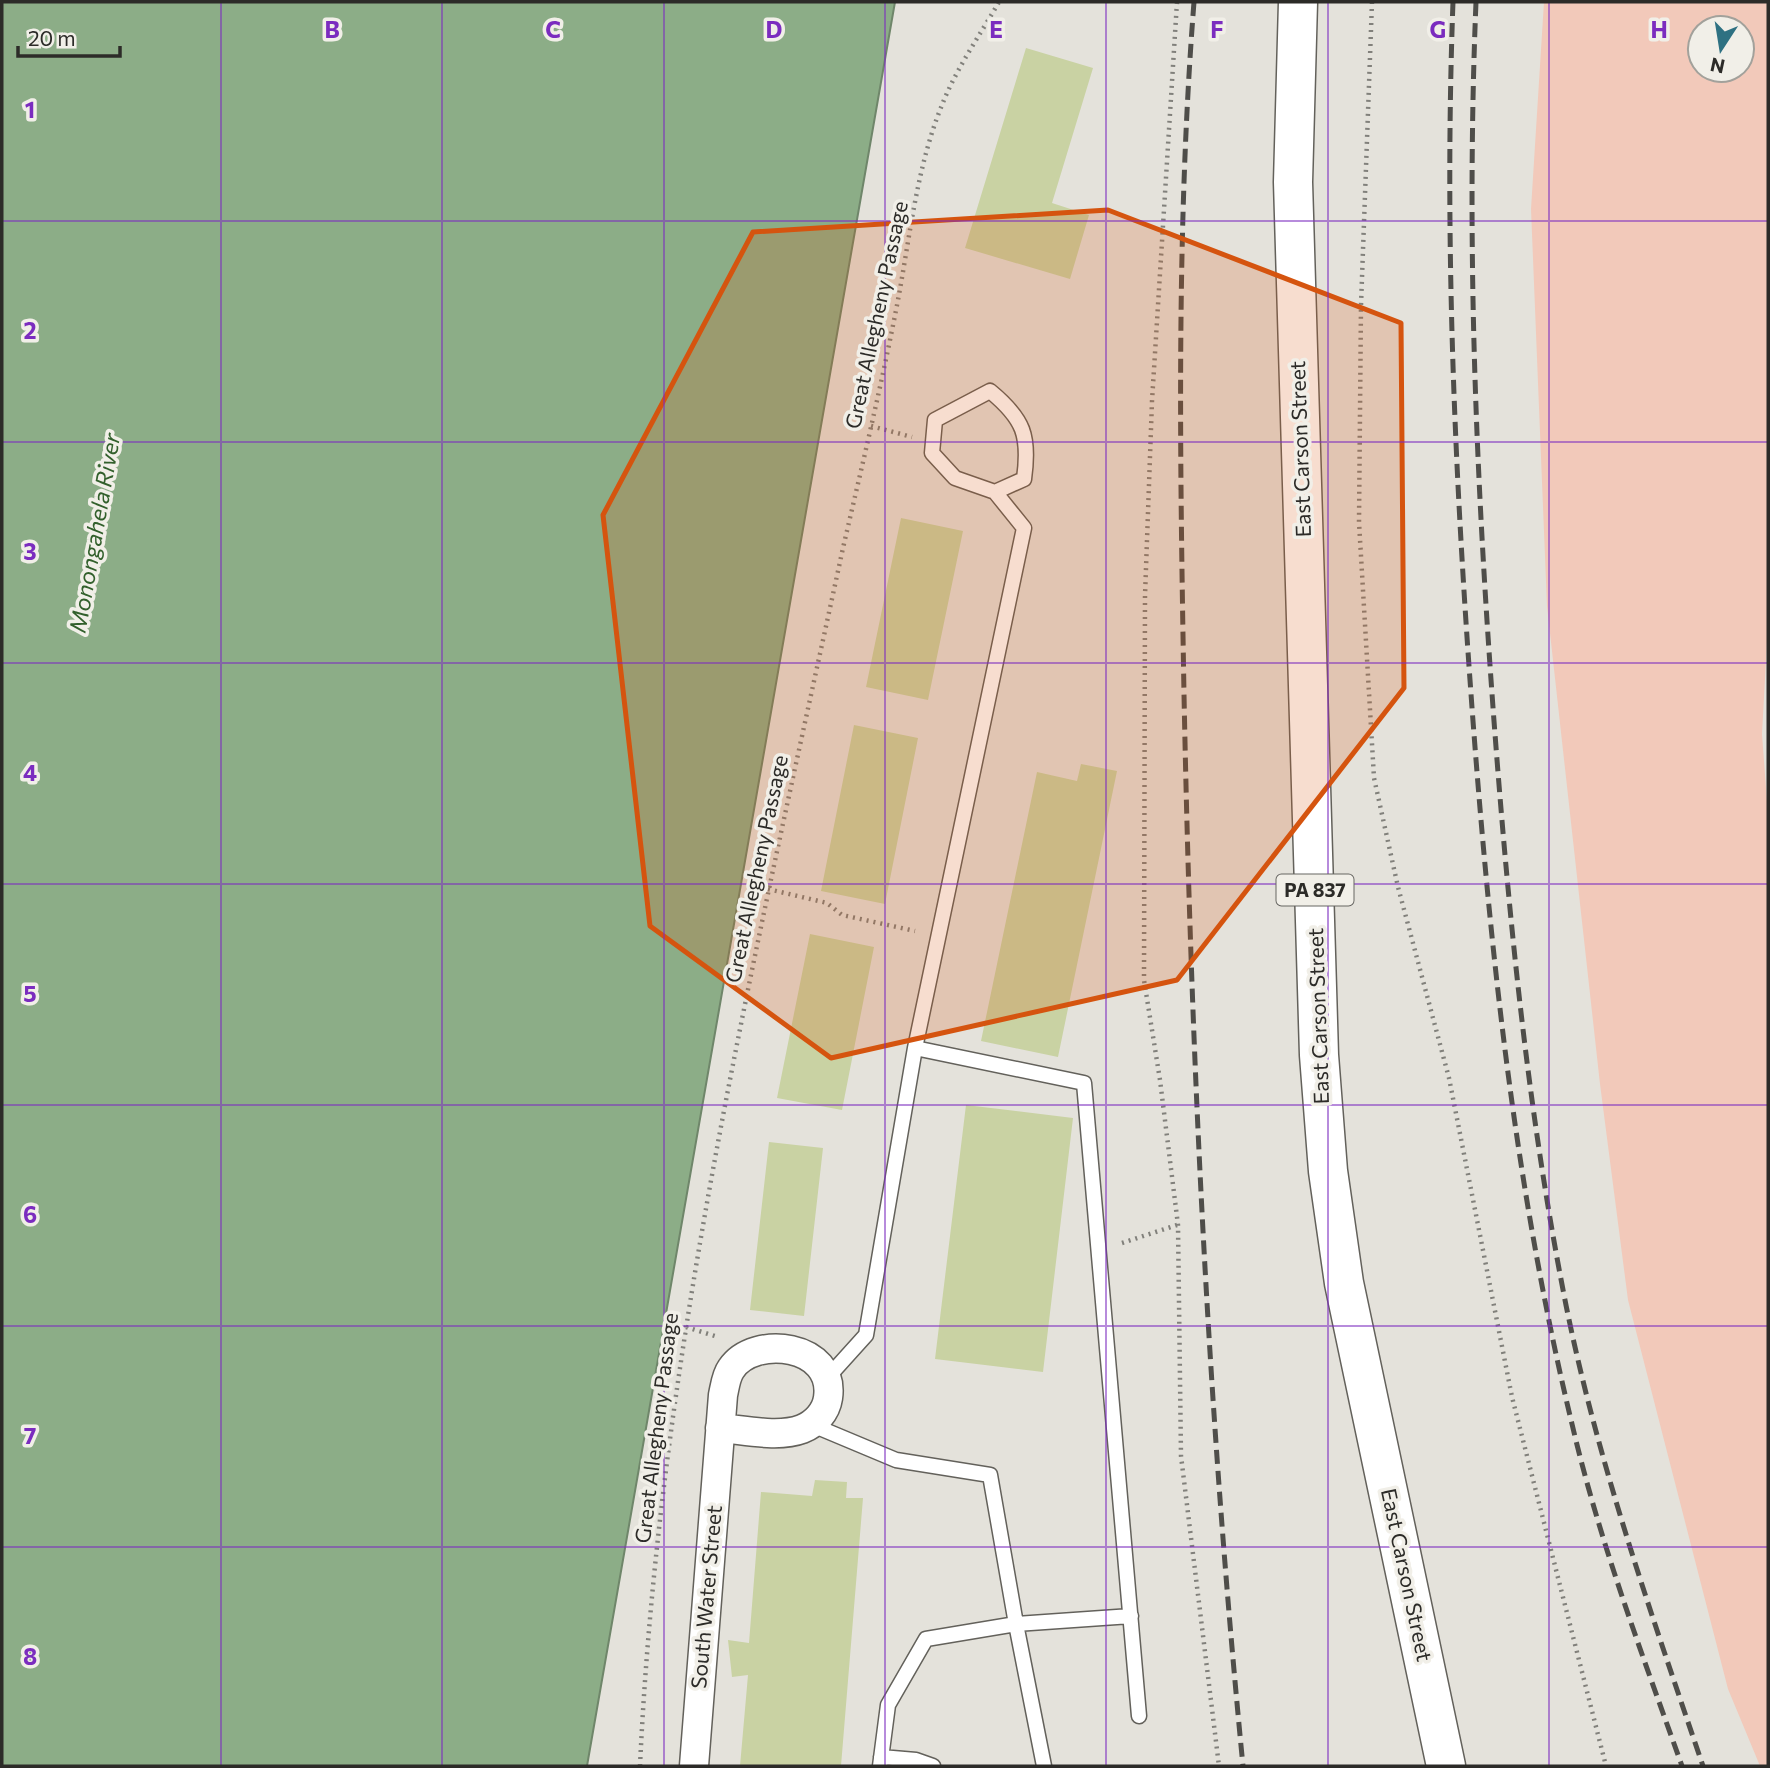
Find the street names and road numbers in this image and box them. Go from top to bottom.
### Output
street label: Great Allegheny Passage [839,199,912,431]
street label: East Carson Street [1284,360,1315,538]
street label: Great Allegheny Passage [719,753,792,985]
road number: PA 837 [1276,874,1354,906]
street label: East Carson Street [1302,927,1333,1105]
street label: Great Allegheny Passage [629,1311,682,1544]
street label: East Carson Street [1377,1486,1438,1664]
street label: South Water Street [685,1504,726,1690]

